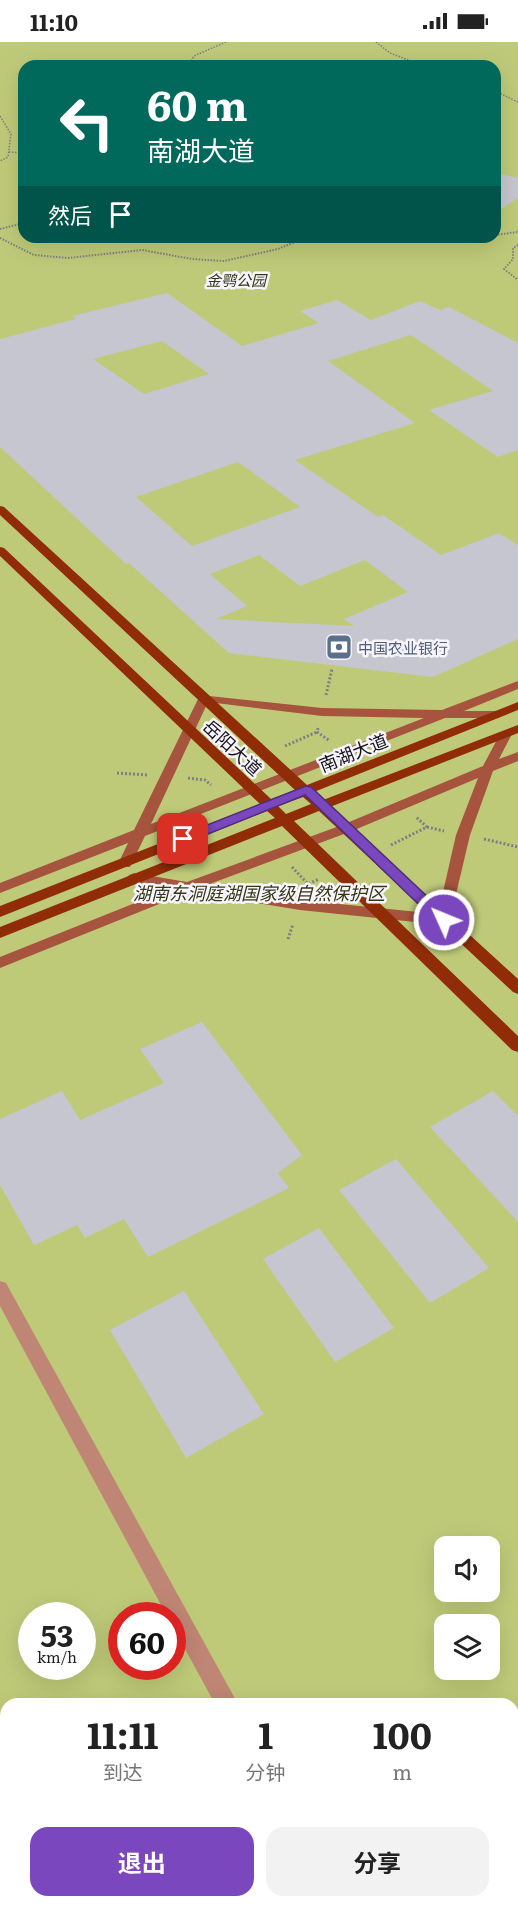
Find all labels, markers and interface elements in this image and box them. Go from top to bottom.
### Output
text: 11:10 [30,5,78,38]
text: 60 m [147,72,248,134]
icon: left [48,84,126,162]
text: 南湖大道 [147,129,255,169]
text: 然后 [48,198,92,231]
icon: arrive [104,198,137,231]
park label: 金鹗公园 [206,268,268,291]
bank icon: 中国农业银行 [324,632,354,662]
place label: 中国农业银行 [358,636,448,659]
street label: 岳阳大道 [197,713,269,781]
street label: 南湖大道 [315,726,391,778]
pin [157,813,208,864]
icon: arrive [166,822,199,855]
park label: 湖南东洞庭湖国家级自然保护区 [133,879,388,906]
position arrow [412,888,476,952]
map controls [434,1536,500,1680]
button: sound [434,1536,500,1602]
speed limit sign: 60 [108,1602,186,1680]
text: 53 [41,1612,73,1656]
button: layers [434,1614,500,1680]
text: km/h [37,1645,77,1668]
text: 11:11 [87,1707,159,1760]
text: 1 [258,1707,273,1760]
text: 100 [373,1707,432,1760]
text: 到达 [103,1756,143,1786]
text: 分钟 [246,1756,286,1786]
text: m [393,1756,412,1786]
button: 退出 [30,1827,254,1896]
button: 分享 [266,1827,489,1896]

